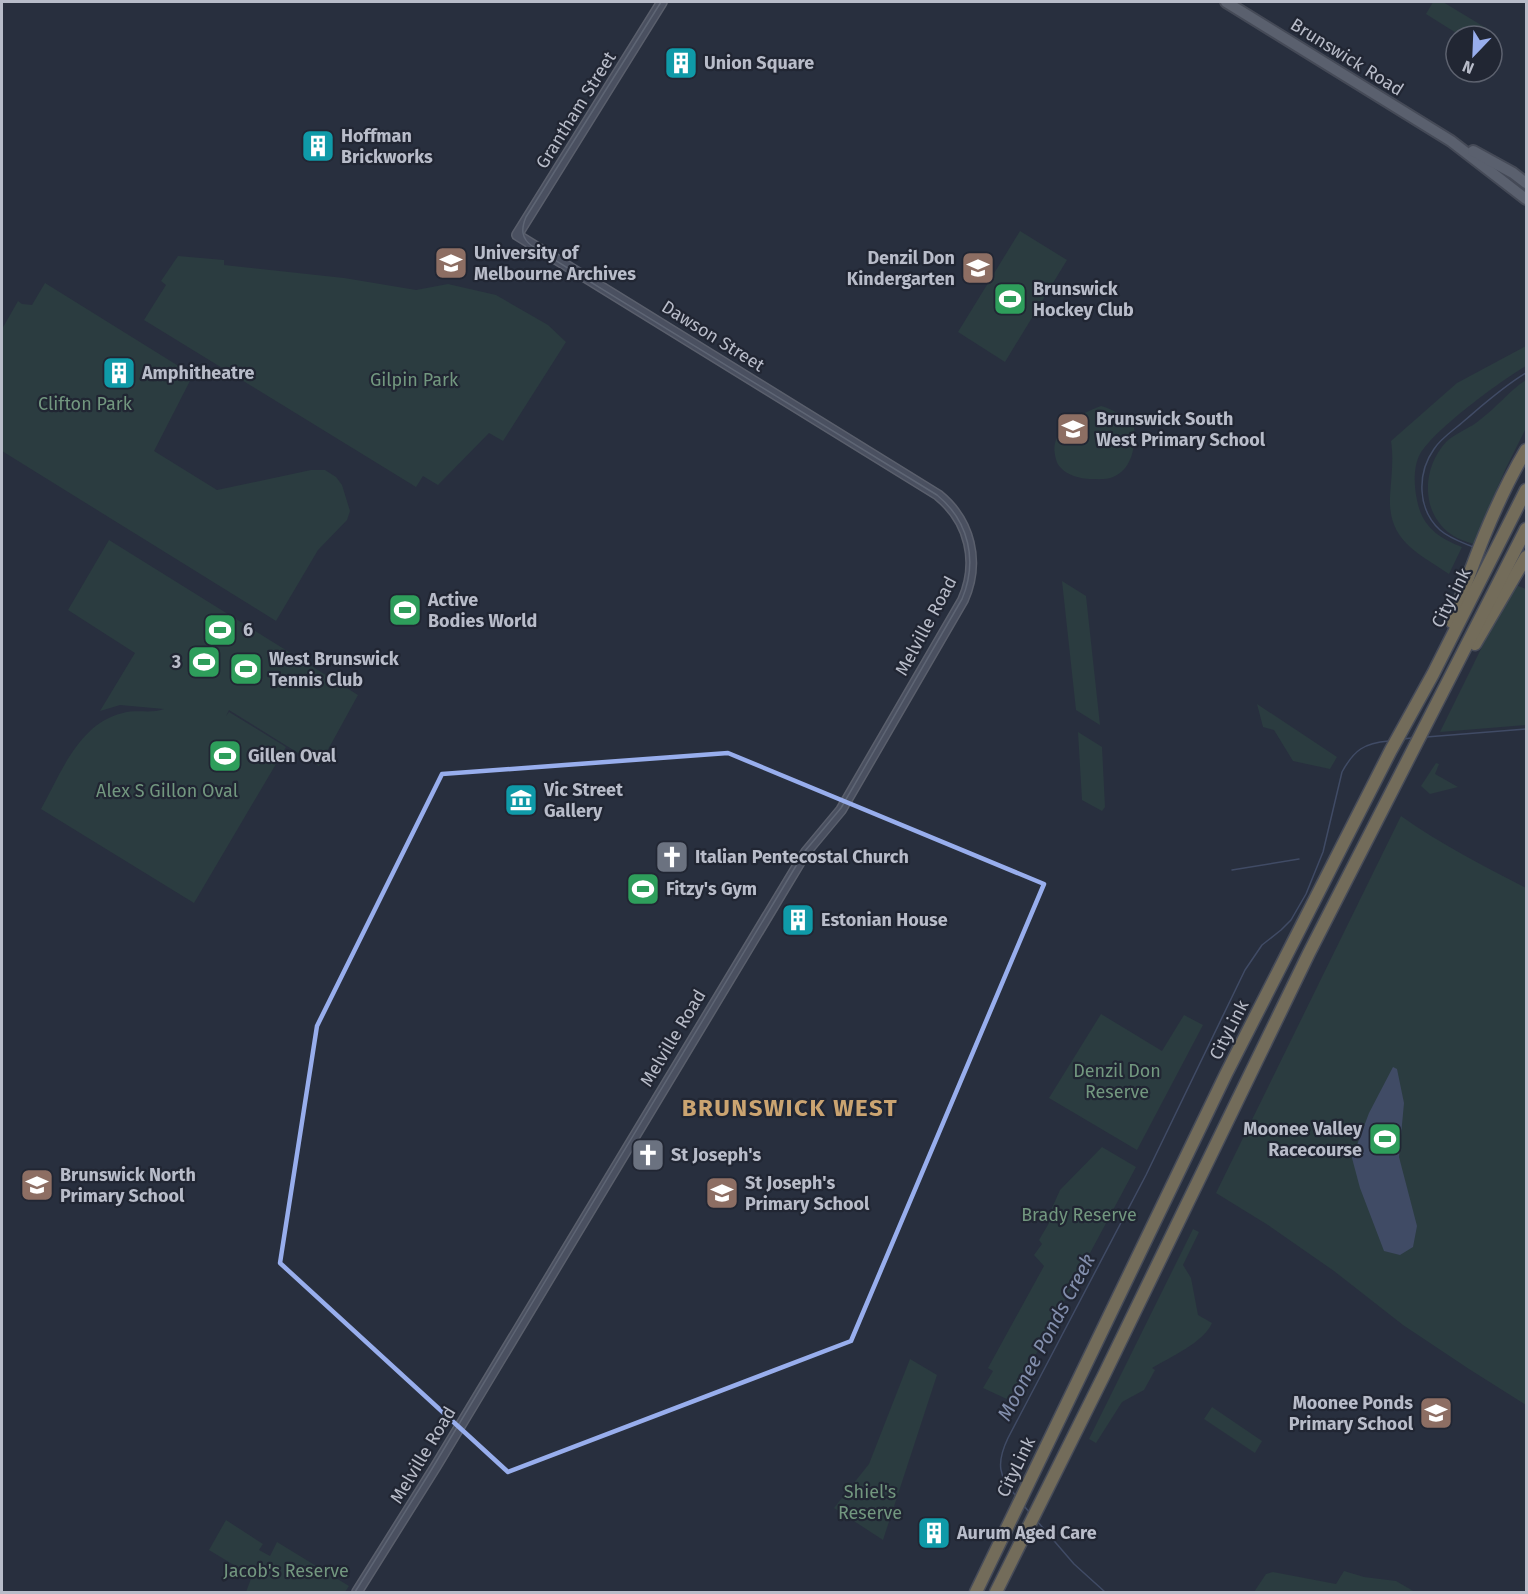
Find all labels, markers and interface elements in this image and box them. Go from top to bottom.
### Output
street label: Brunswick Road [1286,13,1408,101]
north arrow [1444,24,1504,84]
building icon: Union Square [663,45,699,81]
street label: Grantham Street [531,47,621,173]
place label: Union Square [704,52,814,74]
text: N [1460,57,1477,78]
place label: Hoffman Brickworks [341,125,433,168]
building icon: Hoffman Brickworks [300,128,336,164]
place label: University of Melbourne Archives [474,242,636,285]
school or university icon: University of Melbourne Archives [433,245,469,281]
place label: Denzil Don Kindergarten [847,247,955,290]
school or university icon: Denzil Don Kindergarten [960,250,996,286]
place label: Brunswick Hockey Club [1033,278,1134,321]
sports icon: Brunswick Hockey Club [992,281,1028,317]
street label: Dawson Street [658,296,769,377]
building icon: Amphitheatre [101,355,137,391]
place label: Amphitheatre [141,362,255,384]
park label: Gilpin Park [370,369,459,391]
park label: Clifton Park [38,393,133,415]
place label: Brunswick South West Primary School [1096,408,1266,451]
school or university icon: Brunswick South West Primary School [1055,411,1091,447]
street label: CityLink [1427,564,1476,632]
street label: Melville Road [891,573,961,679]
place label: Active Bodies World [427,589,537,632]
sports icon: Active Bodies World [387,592,423,628]
sports icon: 6 [202,612,238,648]
place label: 6 [243,619,253,641]
sports icon: 3 [186,644,222,680]
place label: West Brunswick Tennis Club [269,648,400,691]
place label: 3 [171,651,181,673]
sports icon: West Brunswick Tennis Club [228,651,264,687]
sports icon: Gillen Oval [207,738,243,774]
place label: Gillen Oval [248,745,337,767]
place label: Vic Street Gallery [543,779,624,822]
park label: Alex S Gillon Oval [96,780,238,802]
museum icon: Vic Street Gallery [503,782,539,818]
church icon: Italian Pentecostal Church [654,839,690,875]
place label: Italian Pentecostal Church [695,846,909,868]
sports icon: Fitzy's Gym [625,871,661,907]
place label: Fitzy's Gym [666,878,757,900]
building icon: Estonian House [780,902,816,938]
place label: Estonian House [821,909,948,931]
street label: Melville Road [635,985,711,1091]
street label: CityLink [1205,996,1254,1064]
park label: Denzil Don Reserve [1073,1060,1161,1103]
district label: BRUNSWICK WEST [682,1094,898,1122]
place label: Moonee Valley Racecourse [1243,1118,1363,1161]
sports icon: Moonee Valley Racecourse [1367,1121,1403,1157]
church icon: St Joseph's [630,1137,666,1173]
place label: St Joseph's [671,1144,761,1166]
place label: Brunswick North Primary School [60,1164,196,1207]
school or university icon: Brunswick North Primary School [19,1167,55,1203]
place label: St Joseph's Primary School [745,1172,870,1215]
school or university icon: St Joseph's Primary School [704,1175,740,1211]
park label: Brady Reserve [1021,1204,1137,1226]
water label: Moonee Ponds Creek [992,1249,1100,1424]
place label: Moonee Ponds Primary School [1289,1392,1414,1435]
school or university icon: Moonee Ponds Primary School [1418,1395,1454,1431]
street label: Melville Road [385,1402,461,1508]
street label: CityLink [992,1433,1040,1501]
park label: Shiel's Reserve [838,1481,902,1524]
building icon: Aurum Aged Care [916,1515,952,1551]
place label: Aurum Aged Care [956,1522,1097,1544]
park label: Jacob's Reserve [223,1560,349,1582]

